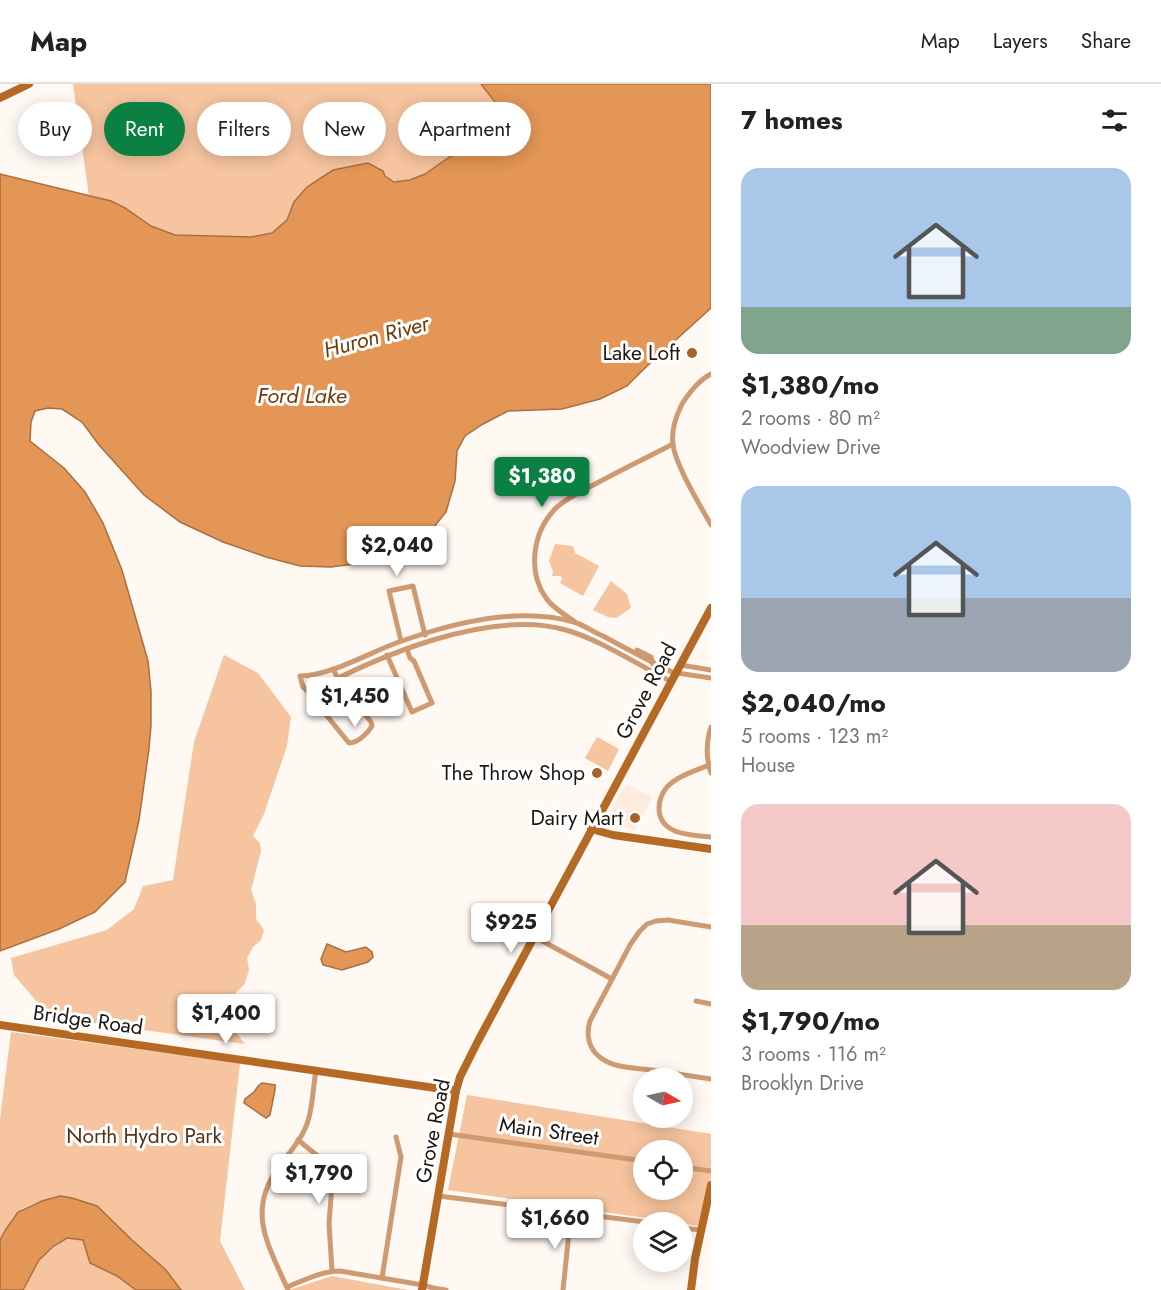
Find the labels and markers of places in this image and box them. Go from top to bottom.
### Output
place label: Lake Loft [602,338,680,368]
marker: Lake Loft [685,346,699,360]
pin: $1,380 [493,457,591,508]
pin: $2,040 [348,526,446,577]
pin: $1,450 [306,677,404,728]
place label: The Throw Shop [442,758,585,788]
marker: The Throw Shop [590,766,604,780]
place label: Dairy Mart [530,803,623,833]
marker: Dairy Mart [628,811,642,825]
pin: $925 [475,903,547,954]
pin: $1,400 [177,994,275,1045]
pin: $1,790 [270,1154,368,1205]
pin: $1,660 [506,1199,604,1250]

